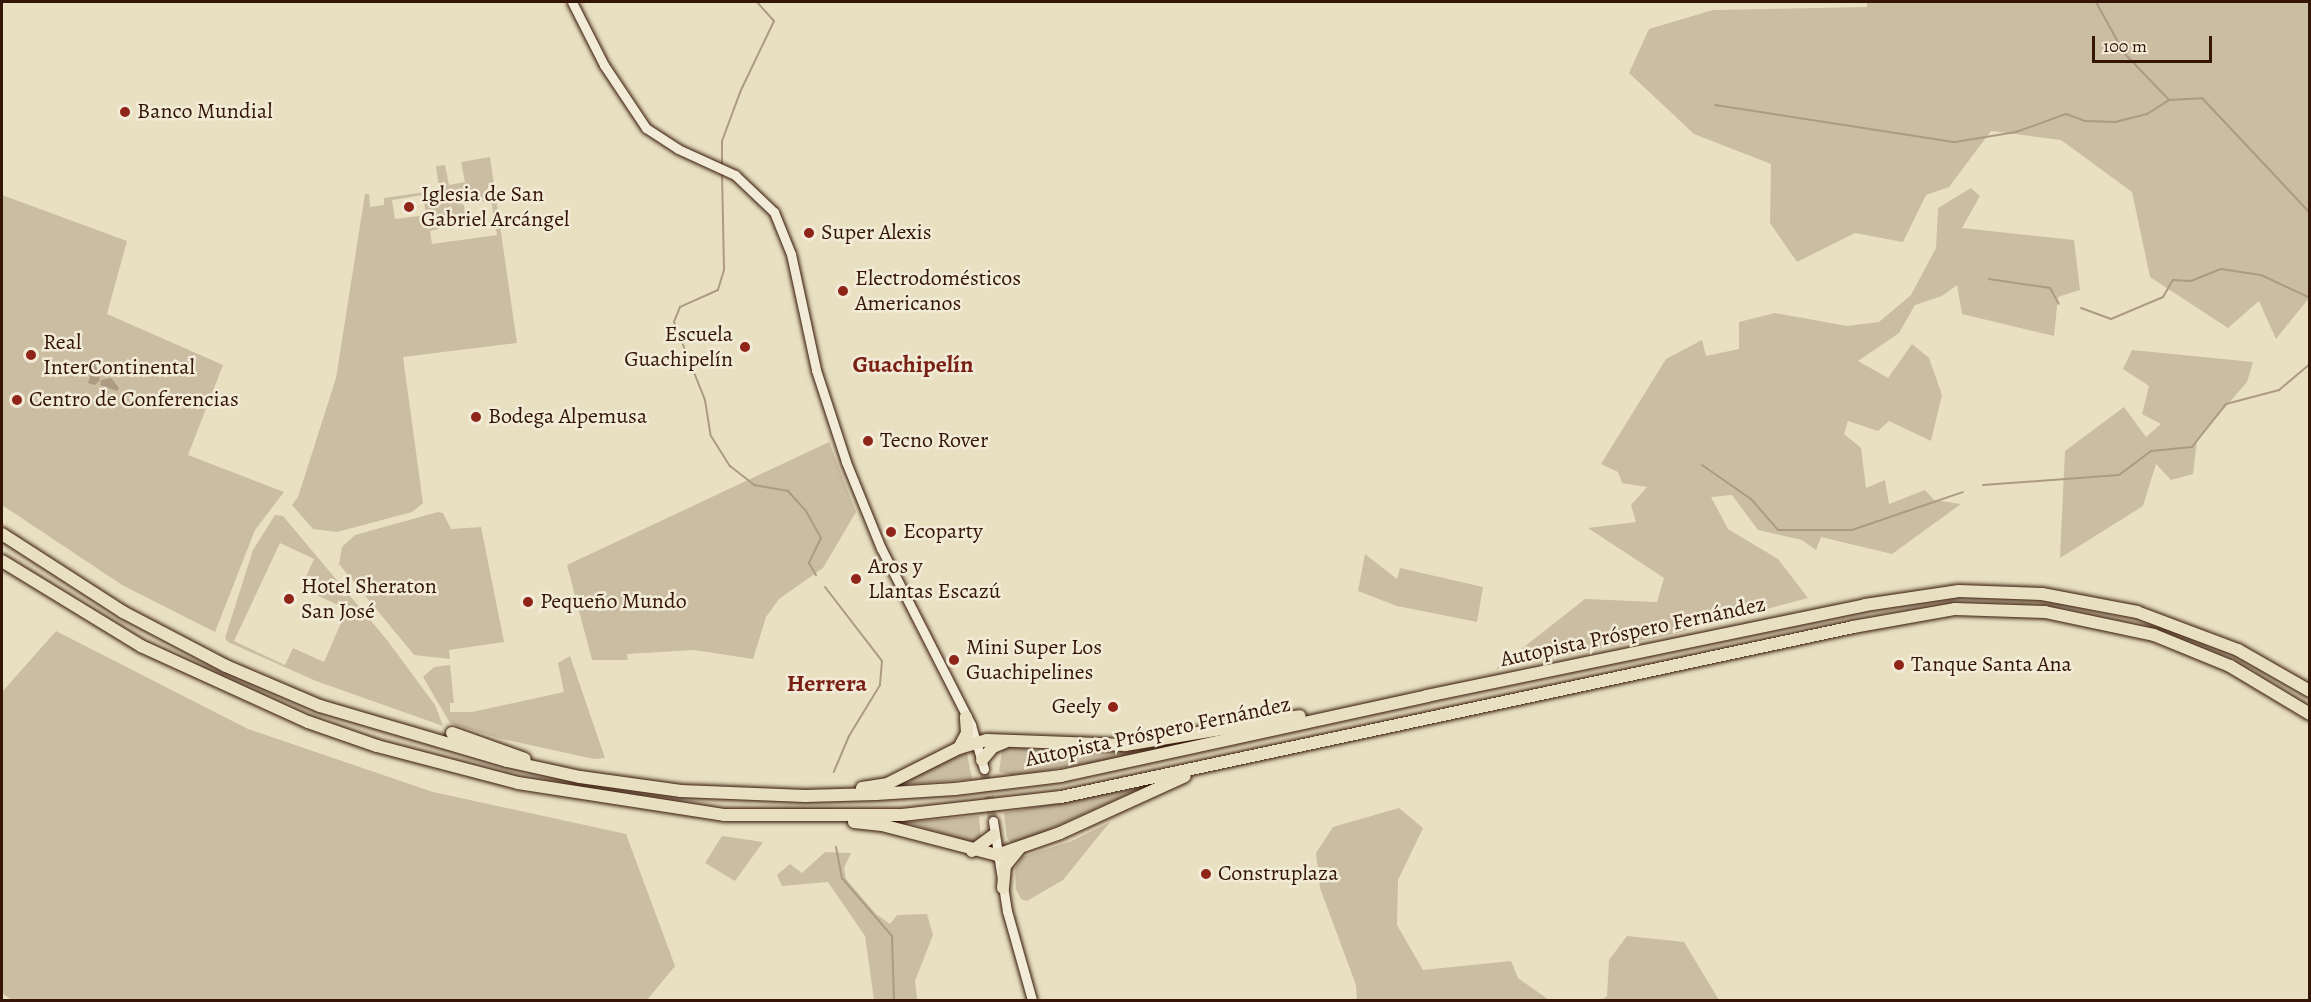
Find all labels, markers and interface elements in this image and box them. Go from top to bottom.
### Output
scale bar [2095,24,2215,62]
text: 100 m [2103,34,2147,58]
place label: Banco Mundial [137,99,273,125]
marker: Banco Mundial [118,105,132,119]
place label: Iglesia de San Gabriel Arcángel [421,181,569,232]
marker: Iglesia de San Gabriel Arcángel [402,200,416,214]
place label: Super Alexis [821,220,932,246]
marker: Super Alexis [802,226,816,240]
place label: Electrodomésticos Americanos [855,265,1021,316]
marker: Electrodomésticos Americanos [836,284,850,298]
place label: Escuela Guachipelín [624,321,733,372]
place label: Real InterContinental [43,329,195,380]
marker: Escuela Guachipelín [738,340,752,354]
marker: Real InterContinental [24,348,38,362]
district label: Guachipelín [853,351,973,379]
place label: Centro de Conferencias [29,387,239,413]
marker: Centro de Conferencias [10,393,24,407]
place label: Bodega Alpemusa [488,404,647,430]
marker: Bodega Alpemusa [469,410,483,424]
place label: Tecno Rover [880,428,988,454]
marker: Tecno Rover [861,434,875,448]
place label: Ecoparty [903,519,983,545]
marker: Ecoparty [884,525,898,539]
place label: Aros y Llantas Escazú [868,553,1001,604]
marker: Aros y Llantas Escazú [849,572,863,586]
place label: Hotel Sheraton San José [301,573,437,624]
place label: Pequeño Mundo [540,589,687,615]
street label: Autopista Próspero Fernández [1498,591,1768,673]
marker: Hotel Sheraton San José [282,592,296,606]
marker: Pequeño Mundo [521,595,535,609]
place label: Mini Super Los Guachipelines [966,634,1102,686]
place label: Tanque Santa Ana [1911,652,2072,678]
marker: Mini Super Los Guachipelines [947,653,961,667]
marker: Tanque Santa Ana [1892,658,1906,672]
district label: Herrera [787,670,867,698]
street label: Autopista Próspero Fernández [1023,691,1293,773]
place label: Geely [1052,694,1101,720]
marker: Geely [1106,700,1120,714]
place label: Construplaza [1218,861,1338,887]
marker: Construplaza [1199,867,1213,881]

